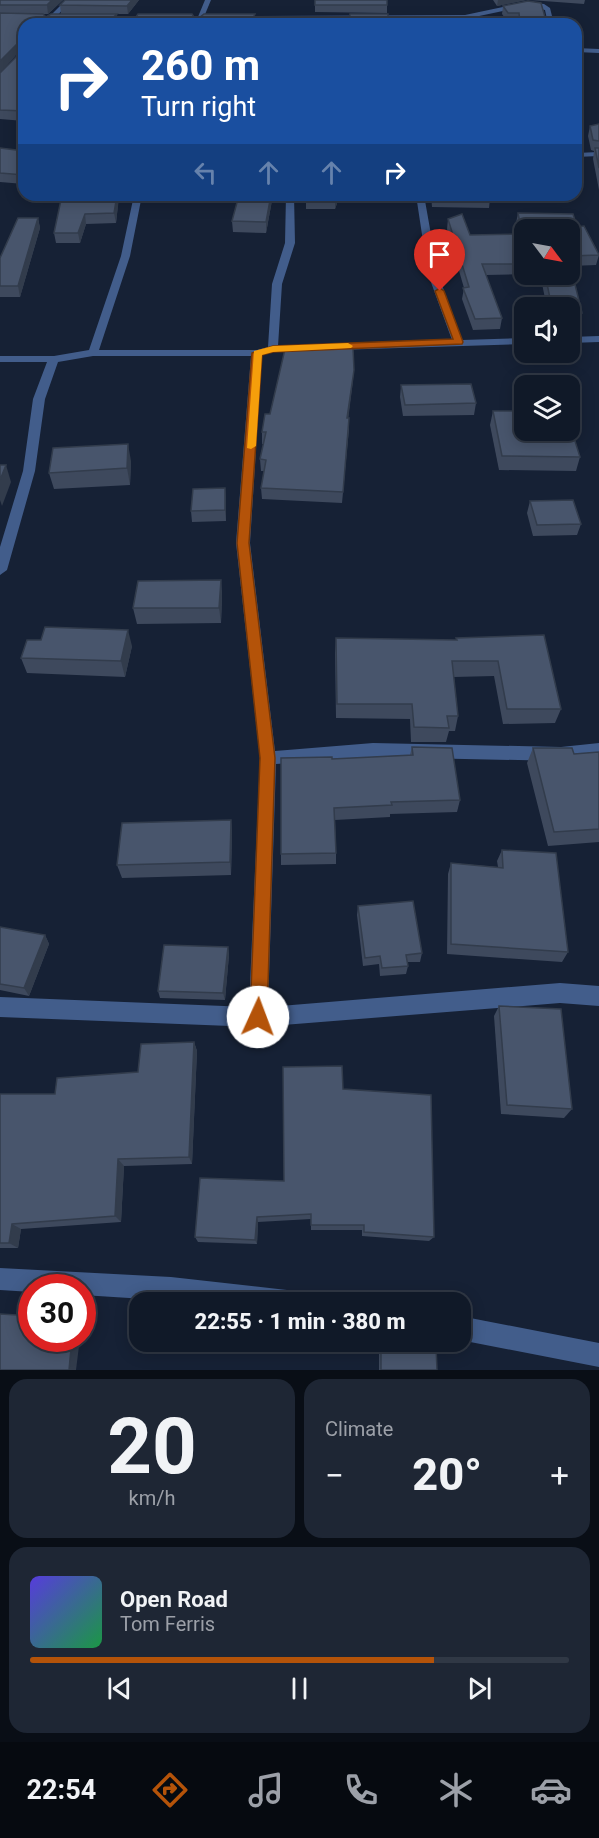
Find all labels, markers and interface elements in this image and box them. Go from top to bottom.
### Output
text: 260 m [141,41,260,90]
icon: right [42,42,120,120]
text: Turn right [141,91,256,123]
icon: left [189,156,222,189]
icon: ahead [252,156,285,189]
icon: ahead [315,156,348,189]
icon: right [378,156,411,189]
north arrow [514,219,580,285]
map controls [514,219,580,441]
pin [414,229,465,291]
icon: arrive [423,238,456,271]
button: sound [514,297,580,363]
button: layers [514,375,580,441]
position arrow [226,985,290,1049]
speed limit sign: 30 [18,1274,96,1352]
text: 22:55 · 1 min · 380 m [195,1309,405,1334]
text: 20 [107,1401,197,1492]
text: Climate [325,1417,393,1441]
text: 20° [412,1448,482,1501]
text: − [325,1456,344,1495]
text: + [550,1456,569,1495]
text: km/h [129,1486,175,1510]
text: Open Road [120,1587,228,1612]
text: Tom Ferris [120,1612,215,1636]
icon: previous [103,1672,136,1705]
icon: pause [283,1672,316,1705]
icon: next [463,1672,496,1705]
icon: directions [149,1769,191,1811]
icon: music [245,1769,287,1811]
icon: phone [340,1769,382,1811]
icon: climate [435,1769,477,1811]
icon: car [530,1769,572,1811]
text: 22:54 [27,1774,96,1806]

